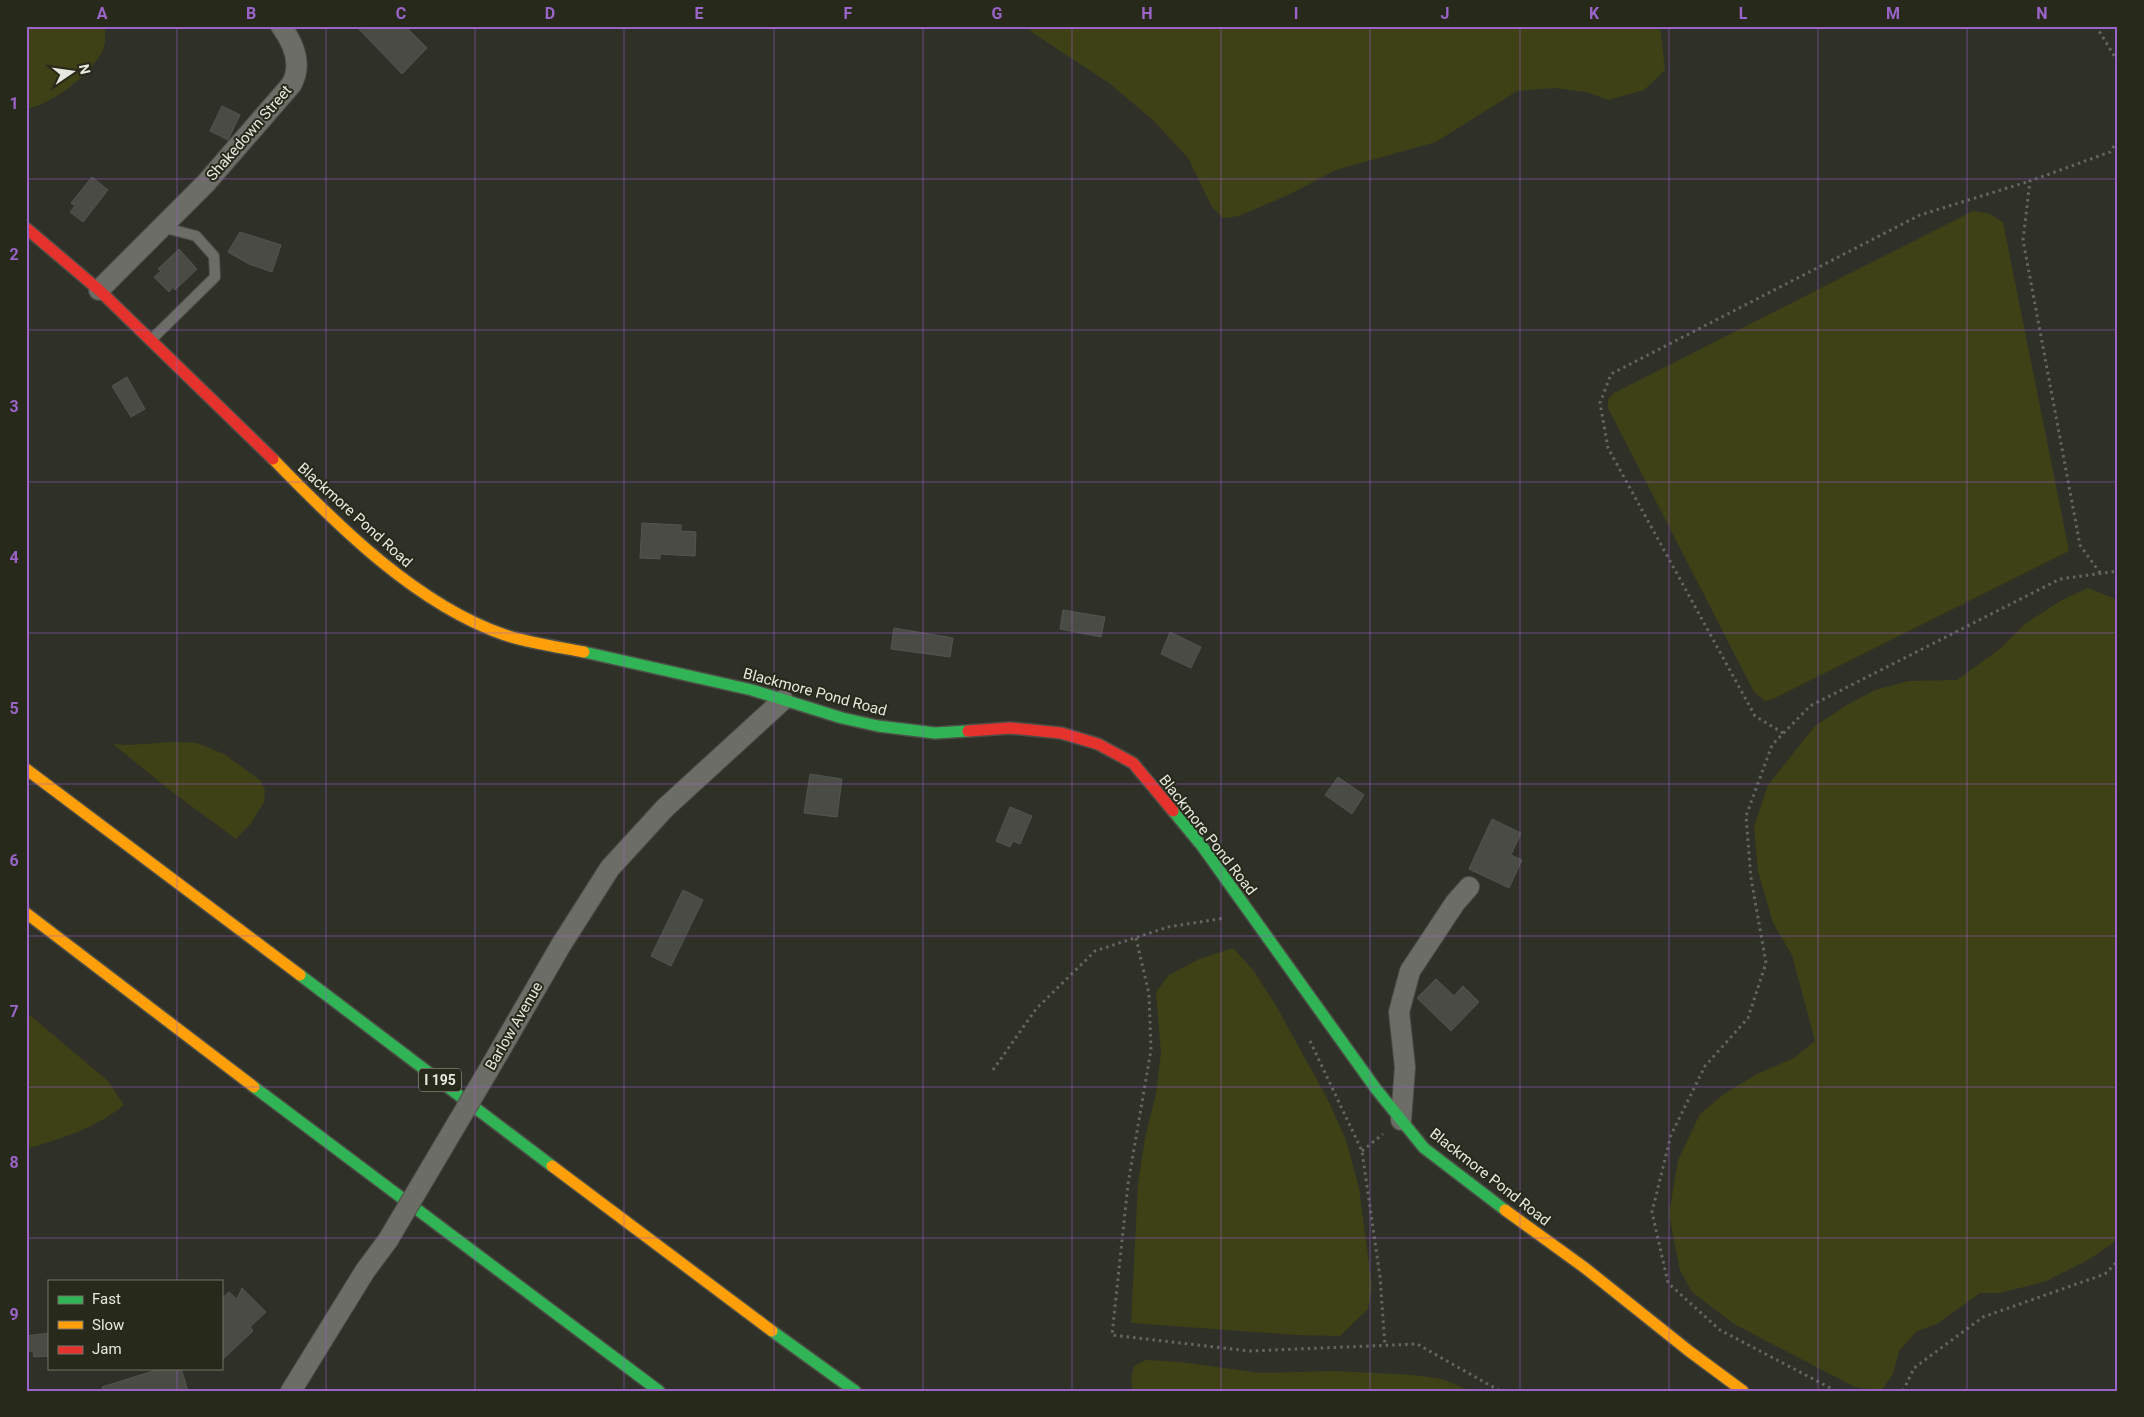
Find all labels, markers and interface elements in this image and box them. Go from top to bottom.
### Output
text: A [97,4,108,23]
text: B [246,4,256,23]
text: C [396,4,406,23]
text: D [545,4,555,23]
text: E [695,4,704,23]
text: F [844,4,853,23]
text: G [992,4,1003,23]
text: H [1141,4,1153,23]
text: I [1294,4,1298,23]
text: J [1441,4,1449,23]
text: K [1589,4,1600,23]
text: L [1739,4,1748,23]
text: M [1886,4,1900,23]
text: N [2036,4,2048,23]
north arrow [48,48,98,98]
text: N [76,62,94,76]
street label: Shakedown Street [203,82,295,184]
text: 1 [9,94,19,113]
text: 2 [9,245,19,264]
text: 3 [9,397,19,416]
street label: Blackmore Pond Road [294,459,416,571]
text: 4 [9,548,19,567]
street label: Blackmore Pond Road [741,664,889,720]
text: 5 [9,699,19,718]
street label: Blackmore Pond Road [1155,771,1261,899]
text: 6 [9,851,19,870]
street label: Barlow Avenue [481,979,547,1073]
text: 7 [9,1002,19,1021]
road number: I 195 [419,1068,461,1092]
street label: Blackmore Pond Road [1426,1124,1554,1230]
text: 8 [9,1153,19,1172]
legend [48,1280,222,1370]
text: Fast [92,1290,121,1308]
text: 9 [9,1305,19,1324]
text: Slow [92,1316,124,1334]
text: Jam [92,1340,122,1358]

